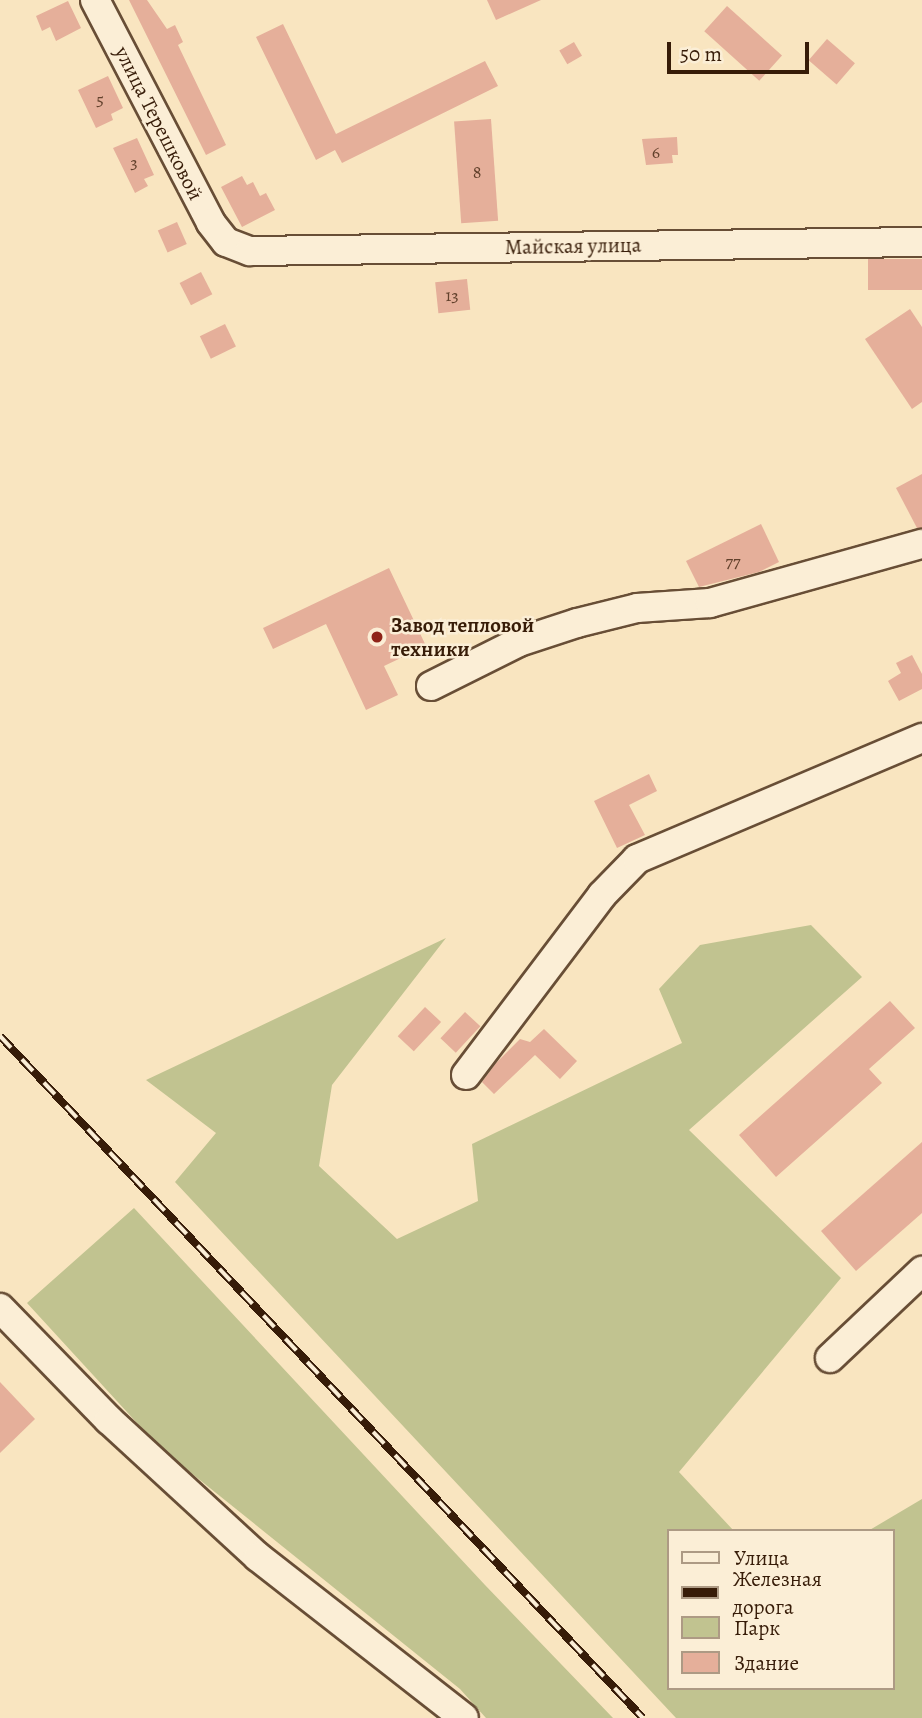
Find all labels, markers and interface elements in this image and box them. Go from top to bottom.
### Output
scale bar [670,28,812,72]
text: 50 m [680,40,722,68]
street label: улица Терешковой [109,42,209,204]
house number: 5 [96,88,104,110]
house number: 6 [652,141,660,163]
house number: 3 [130,151,138,173]
house number: 8 [473,161,481,183]
street label: Майская улица [504,232,642,260]
house number: 13 [445,284,459,306]
house number: 77 [725,550,741,572]
place label: Завод тепловой техники [391,612,534,662]
marker: Завод тепловой техники [369,629,385,645]
legend [666,1529,894,1690]
text: Улица [734,1544,789,1572]
text: Железная дорога [733,1565,822,1621]
text: Парк [734,1614,780,1642]
text: Здание [734,1649,799,1677]

